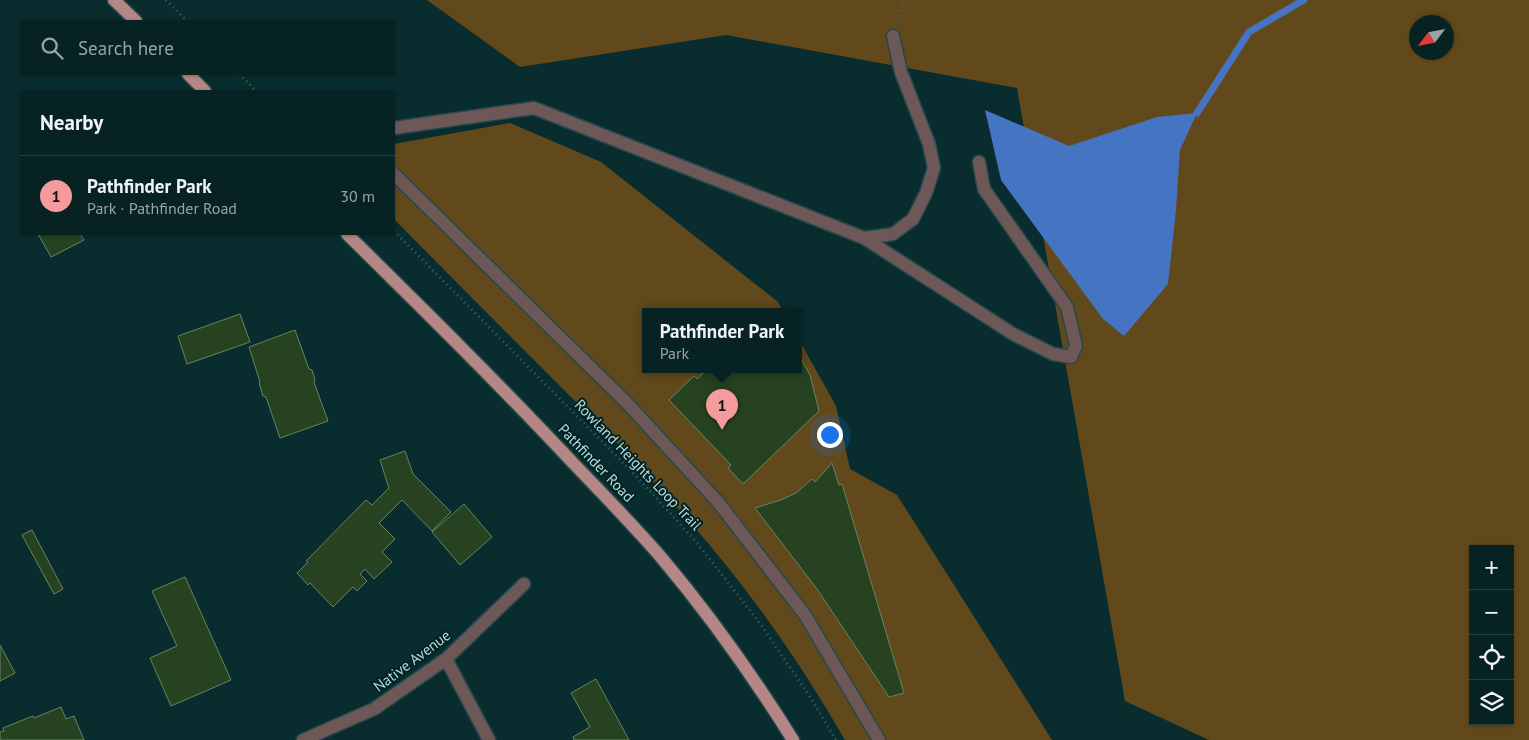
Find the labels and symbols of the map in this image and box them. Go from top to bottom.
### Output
north arrow [1409,15,1454,60]
pin: 1 [706,389,738,430]
street label: Rowland Heights Loop Trail [571,395,706,535]
street label: Pathfinder Road [554,420,638,506]
your location [817,422,843,448]
street label: Native Avenue [369,625,454,696]

